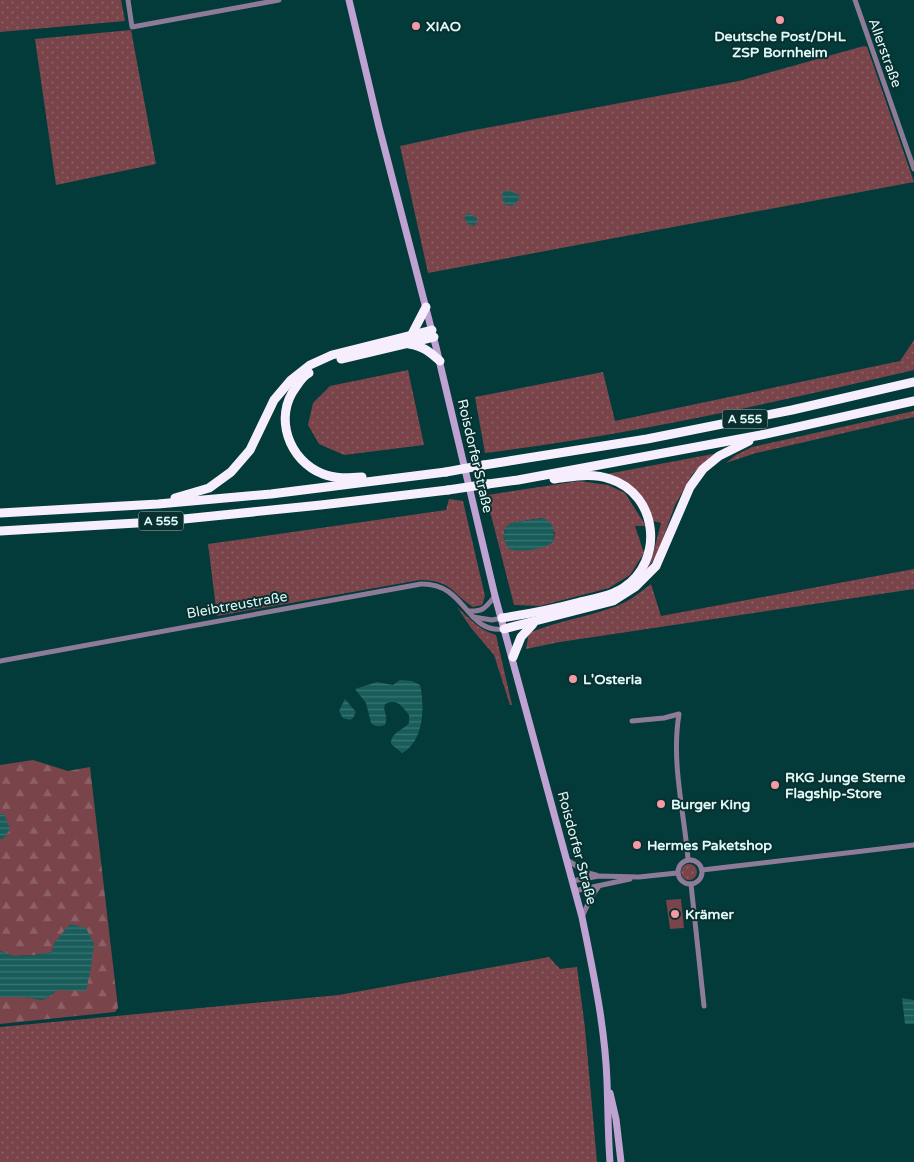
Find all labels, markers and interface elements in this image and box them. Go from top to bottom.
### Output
marker: Deutsche Post/DHL ZSP Bornheim [774,14,786,26]
street label: Allerstraße [865,16,905,90]
place label: XIAO [426,18,461,35]
marker: XIAO [410,20,422,32]
place label: Deutsche Post/DHL ZSP Bornheim [714,28,847,61]
street label: Roisdorfer Straße [454,397,496,515]
road number: A 555 [722,409,768,428]
road number: A 555 [138,512,184,530]
street label: Bleibtreustraße [185,588,289,622]
place label: L'Osteria [583,671,642,688]
marker: L'Osteria [567,673,579,685]
place label: RKG Junge Sterne Flagship-Store [785,769,906,802]
marker: RKG Junge Sterne Flagship-Store [769,779,781,791]
street label: Roisdorfer Straße [554,789,600,907]
place label: Burger King [671,796,750,813]
marker: Burger King [655,798,667,810]
place label: Hermes Paketshop [647,837,772,854]
marker: Hermes Paketshop [631,839,643,851]
place label: Krämer [685,906,734,923]
marker: Krämer [669,908,681,920]

